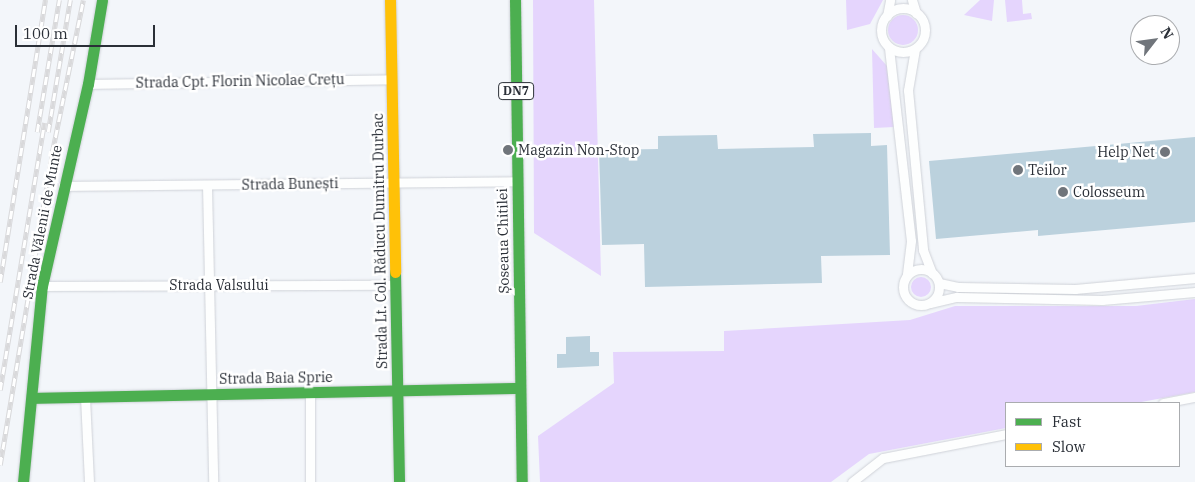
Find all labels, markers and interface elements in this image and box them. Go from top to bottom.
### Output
scale bar [18,15,158,47]
north arrow [1130,15,1180,65]
text: 100 m [23,24,68,43]
text: N [1157,24,1178,42]
street label: Strada Cpt. Florin Nicolae Crețu [135,71,345,91]
road number: DN7 [497,82,535,100]
street label: Strada Lt. Col. Răducu Dumitru Durbac [369,113,391,369]
place label: Magazin Non-Stop [518,142,639,158]
street label: Strada Vălenii de Munte [19,143,65,301]
marker: Magazin Non-Stop [502,144,514,156]
place label: Help Net [1097,144,1155,160]
marker: Help Net [1159,146,1171,158]
place label: Teilor [1028,162,1067,178]
marker: Teilor [1012,164,1024,176]
street label: Strada Bunești [241,175,339,193]
place label: Colosseum [1073,184,1145,200]
marker: Colosseum [1057,186,1069,198]
street label: Șoseaua Chitilei [494,188,512,294]
street label: Strada Valsului [169,277,269,293]
street label: Strada Baia Sprie [219,369,333,387]
legend [1005,402,1180,467]
text: Fast [1052,412,1082,431]
text: Slow [1052,437,1085,456]

